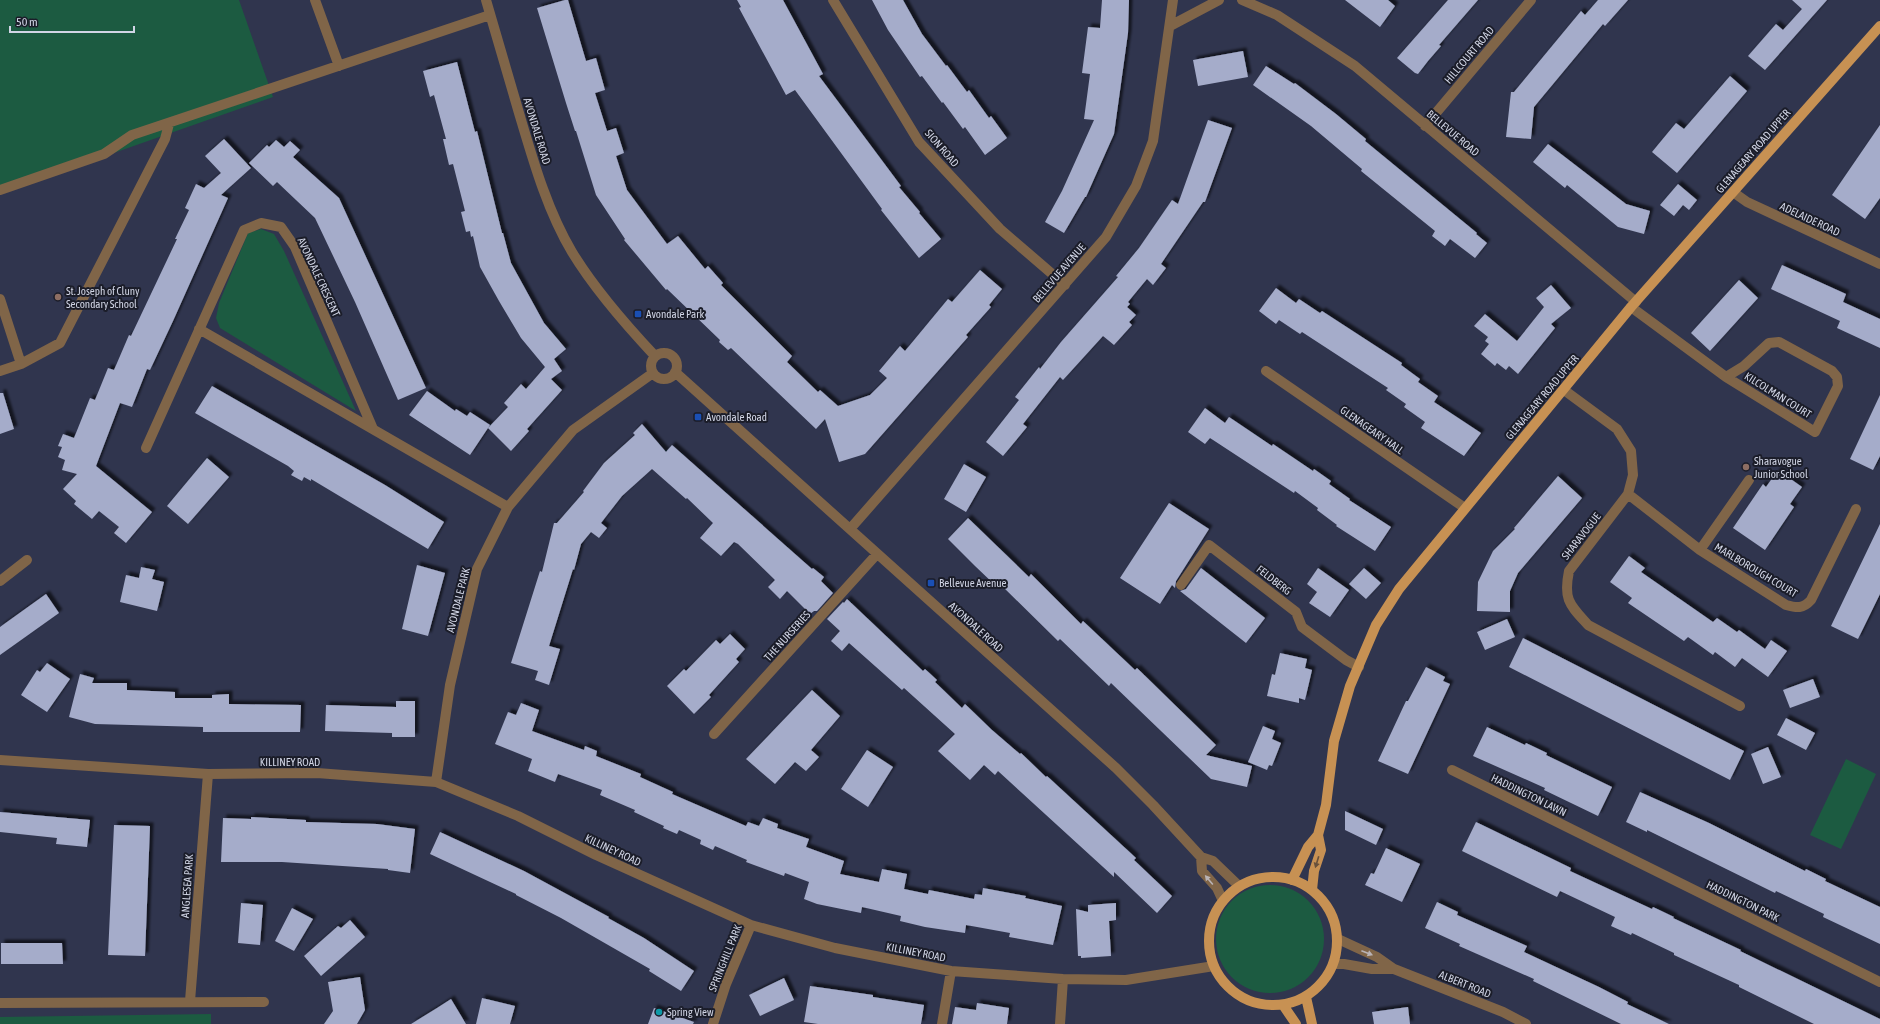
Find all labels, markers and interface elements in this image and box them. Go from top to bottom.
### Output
scale bar [10,8,134,34]
text: 50 m [16,15,38,29]
street label: HILLCOURT ROAD [1442,24,1496,86]
street label: AVONDALE ROAD [521,96,553,166]
street label: GLENAGEARY ROAD UPPER [1713,106,1793,195]
street label: BELLEVUE ROAD [1424,108,1482,158]
street label: SION ROAD [923,127,961,169]
street label: ADELAIDE ROAD [1778,200,1842,238]
street label: AVONDALE CRESCENT [295,235,343,319]
street label: BELLEVUE AVENUE [1030,241,1088,305]
place label: St. Joseph of Cluny Secondary School [66,285,140,310]
marker: St. Joseph of Cluny Secondary School [53,292,63,302]
place label: Avondale Park [646,308,704,320]
marker: Avondale Park [633,309,643,319]
street label: GLENAGEARY ROAD UPPER [1503,352,1581,442]
street label: KILCOLMAN COURT [1742,370,1814,420]
street label: GLENAGEARY HALL [1338,404,1407,457]
place label: Avondale Road [706,411,767,423]
marker: Avondale Road [693,412,703,422]
place label: Sharavogue Junior School [1754,455,1808,480]
marker: Sharavogue Junior School [1741,462,1751,472]
street label: SHARAVOGUE [1559,510,1603,562]
street label: MARLBOROUGH COURT [1713,541,1800,599]
street label: FELDBERG [1254,563,1294,597]
street label: AVONDALE PARK [444,566,472,634]
place label: Bellevue Avenue [939,577,1007,589]
marker: Bellevue Avenue [926,578,936,588]
street label: AVONDALE ROAD [946,600,1006,654]
street label: THE NURSERIES [762,608,813,663]
street label: KILLINEY ROAD [260,756,320,768]
street label: HADDINGTON LAWN [1489,772,1569,818]
street label: KILLINEY ROAD [583,832,643,868]
street label: ANGLESEA PARK [179,853,195,918]
one-way arrow [1314,856,1320,868]
one-way arrow [1205,874,1214,885]
street label: HADDINGTON PARK [1705,878,1782,924]
street label: SPRINGHILL PARK [706,922,744,993]
street label: KILLINEY ROAD [885,940,947,964]
one-way arrow [1361,950,1373,956]
street label: ALBERT ROAD [1437,968,1493,1000]
place label: Spring View [667,1006,714,1018]
marker: Spring View [654,1007,664,1017]

